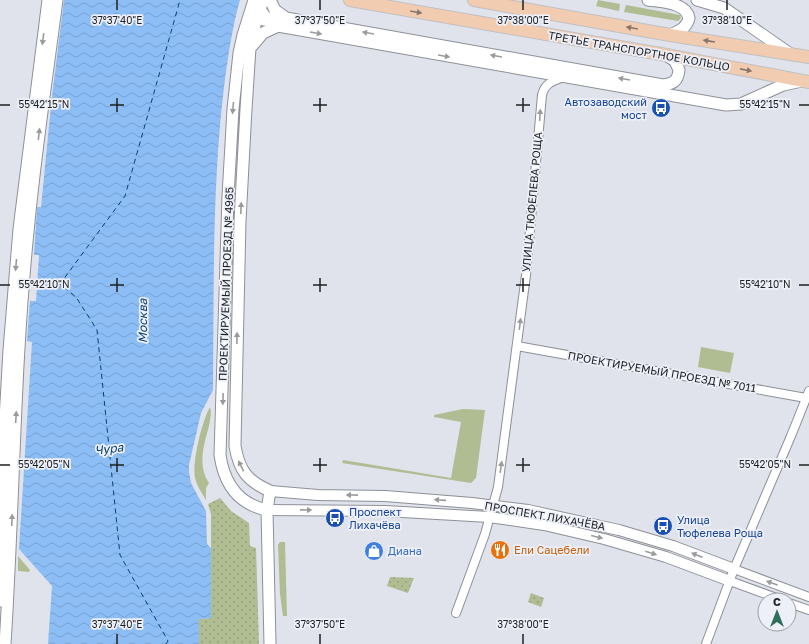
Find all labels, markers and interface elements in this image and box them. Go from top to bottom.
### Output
one-way arrow [410,9,422,15]
text: 37°37'40"E [92,14,142,26]
text: 37°37'50"E [295,14,345,26]
text: 37°38'00"E [497,14,549,26]
text: 37°38'10"E [702,14,752,26]
one-way arrow [626,25,638,31]
street label: ТРЕТЬЕ ТРАНСПОРТНОЕ КОЛЬЦО [547,28,731,73]
one-way arrow [310,30,322,36]
one-way arrow [362,30,374,36]
one-way arrow [40,33,46,45]
one-way arrow [703,38,715,44]
one-way arrow [438,53,450,59]
one-way arrow [490,53,502,59]
one-way arrow [740,68,752,74]
one-way arrow [618,76,630,82]
place label: Автозаводский мост [565,95,648,121]
bus stop icon: Автозаводский мост [650,97,672,119]
text: 55°42'15"N [19,98,69,110]
text: 55°42'15"N [740,98,790,110]
one-way arrow [230,102,237,114]
one-way arrow [537,109,543,121]
one-way arrow [36,128,42,140]
street label: УЛИЦА ТЮФЕЛЕВА РОЩА [519,130,544,273]
street label: ПРОЕКТИРУЕМЫЙ ПРОЕЗД № 4965 [216,187,235,381]
one-way arrow [237,202,244,214]
one-way arrow [13,259,20,271]
text: 55°42'10"N [18,278,70,290]
text: 55°42'10"N [739,278,791,290]
water label: Москва [135,298,150,343]
one-way arrow [516,318,523,330]
one-way arrow [234,331,240,344]
street label: ПРОЕКТИРУЕМЫЙ ПРОЕЗД № 7011 [567,349,757,394]
one-way arrow [220,393,226,406]
one-way arrow [12,411,19,423]
water label: Чура [94,439,125,458]
text: 55°42'05"N [18,458,70,470]
text: 55°42'05"N [739,458,791,470]
one-way arrow [238,461,244,472]
one-way arrow [498,461,504,473]
one-way arrow [345,492,358,498]
one-way arrow [434,497,446,504]
street label: ПРОСПЕКТ ЛИХАЧЁВА [484,498,607,533]
place label: Проспект Лихачёва [349,505,402,531]
one-way arrow [300,507,312,514]
bus stop icon: Проспект Лихачёва [324,507,346,529]
place label: Улица Тюфелева Роща [677,513,763,539]
one-way arrow [8,514,15,526]
bus stop icon: Улица Тюфелева Роща [652,515,674,537]
one-way arrow [590,534,603,540]
restaurant icon: Ели Сацебели [489,539,511,561]
shop icon: Диана [363,540,385,562]
place label: Ели Сацебели [514,543,590,556]
place label: Диана [388,544,422,557]
one-way arrow [646,550,658,556]
one-way arrow [691,551,703,557]
one-way arrow [766,580,778,586]
north arrow [757,592,797,632]
text: С [773,595,781,608]
text: 37°37'40"E [92,618,142,630]
text: 37°37'50"E [295,618,345,630]
text: 37°38'00"E [497,618,549,630]

